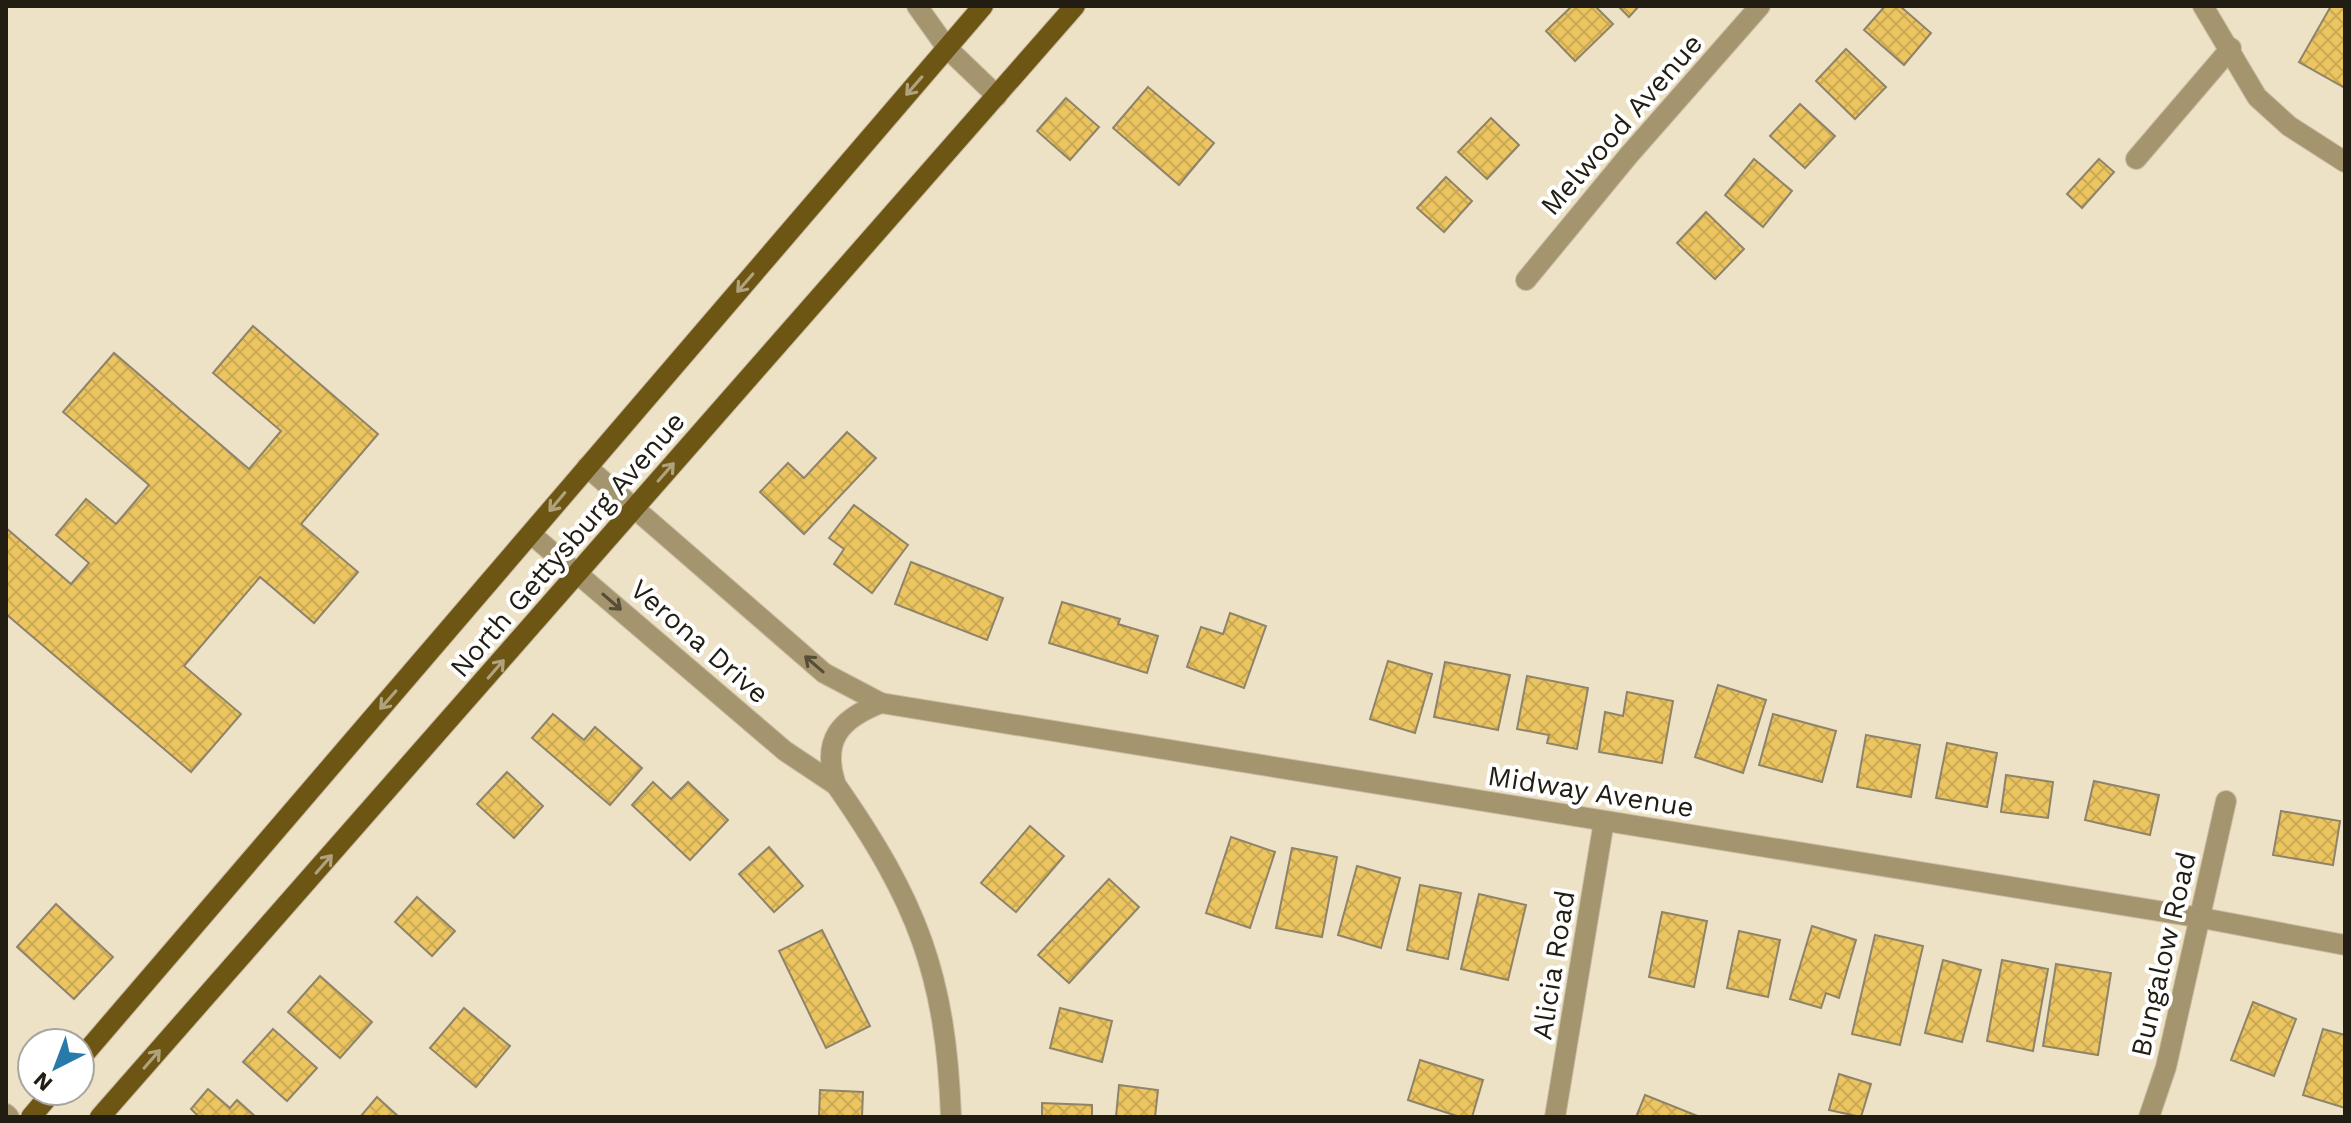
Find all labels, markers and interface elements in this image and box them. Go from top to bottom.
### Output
street label: Melwood Avenue [1534,27,1709,222]
one-way arrow [905,75,923,96]
one-way arrow [736,273,754,293]
street label: North Gettysburg Avenue [443,405,692,684]
one-way arrow [657,463,675,483]
one-way arrow [549,492,567,512]
street label: Verona Drive [624,572,776,710]
one-way arrow [601,593,622,611]
one-way arrow [804,655,824,673]
one-way arrow [487,660,505,680]
one-way arrow [379,689,397,709]
street label: Midway Avenue [1485,759,1696,824]
street label: Bungalow Road [2124,848,2203,1060]
one-way arrow [315,854,333,874]
street label: Alicia Road [1525,888,1582,1042]
north arrow [16,1027,96,1107]
one-way arrow [143,1049,161,1069]
text: N [29,1067,57,1096]

